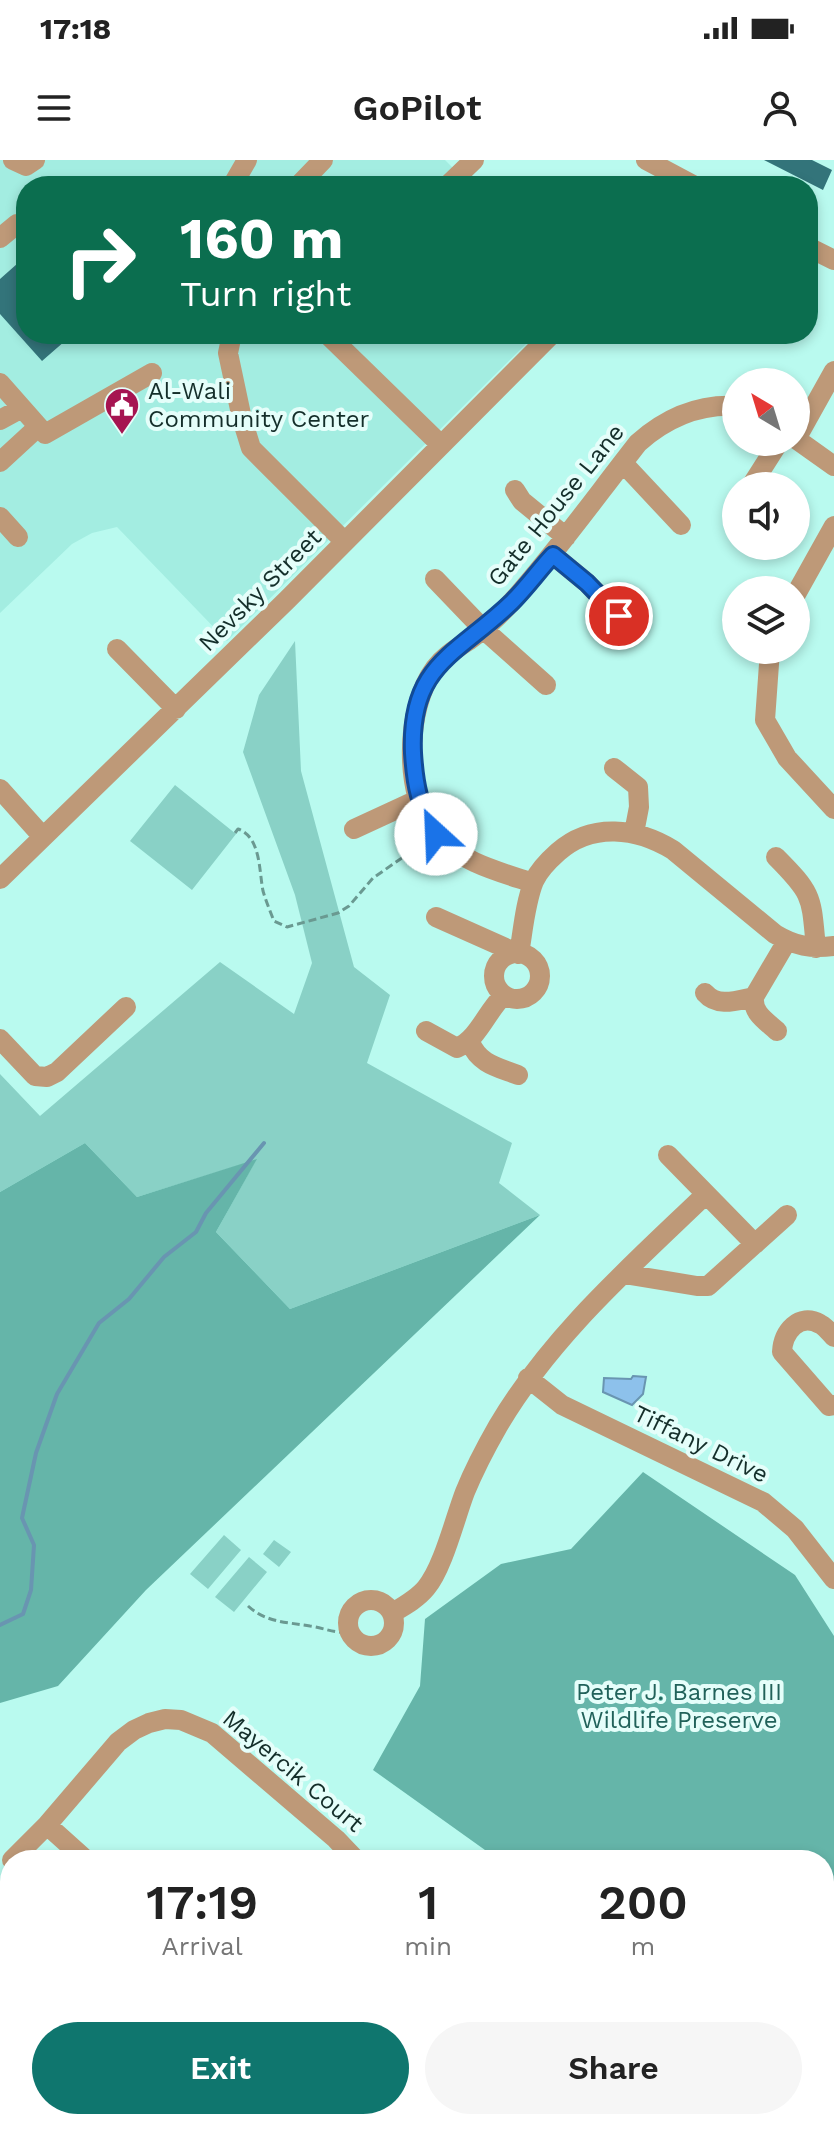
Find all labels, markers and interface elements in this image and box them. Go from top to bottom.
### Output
text: 17:18 [40,11,111,46]
icon: menu [32,86,76,130]
icon: person [758,86,802,130]
text: GoPilot [352,87,482,129]
text: 160 m [180,206,343,272]
icon: right [48,208,152,312]
text: Turn right [180,273,351,315]
north arrow [722,368,810,456]
map controls [722,368,810,664]
place label: Al-Wali Community Center [148,377,370,433]
public building icon: Al-Wali Community Center [103,386,141,436]
street label: Gate House Lane [482,418,630,592]
button: sound [722,472,810,560]
street label: Nevsky Street [193,523,327,657]
button: layers [722,576,810,664]
pin [585,582,653,650]
icon: arrive [597,594,641,638]
position arrow [394,792,478,876]
street label: Tiffany Drive [629,1399,773,1489]
park label: Peter J. Barnes III Wildlife Preserve [576,1678,782,1734]
street label: Mayercik Court [217,1704,369,1838]
text: 17:19 [146,1874,258,1931]
text: 1 [418,1874,438,1931]
text: 200 [598,1874,688,1931]
text: Arrival [162,1931,243,1961]
text: min [404,1931,452,1961]
text: m [631,1931,655,1961]
button: Exit [32,2022,409,2114]
button: Share [425,2022,802,2114]

